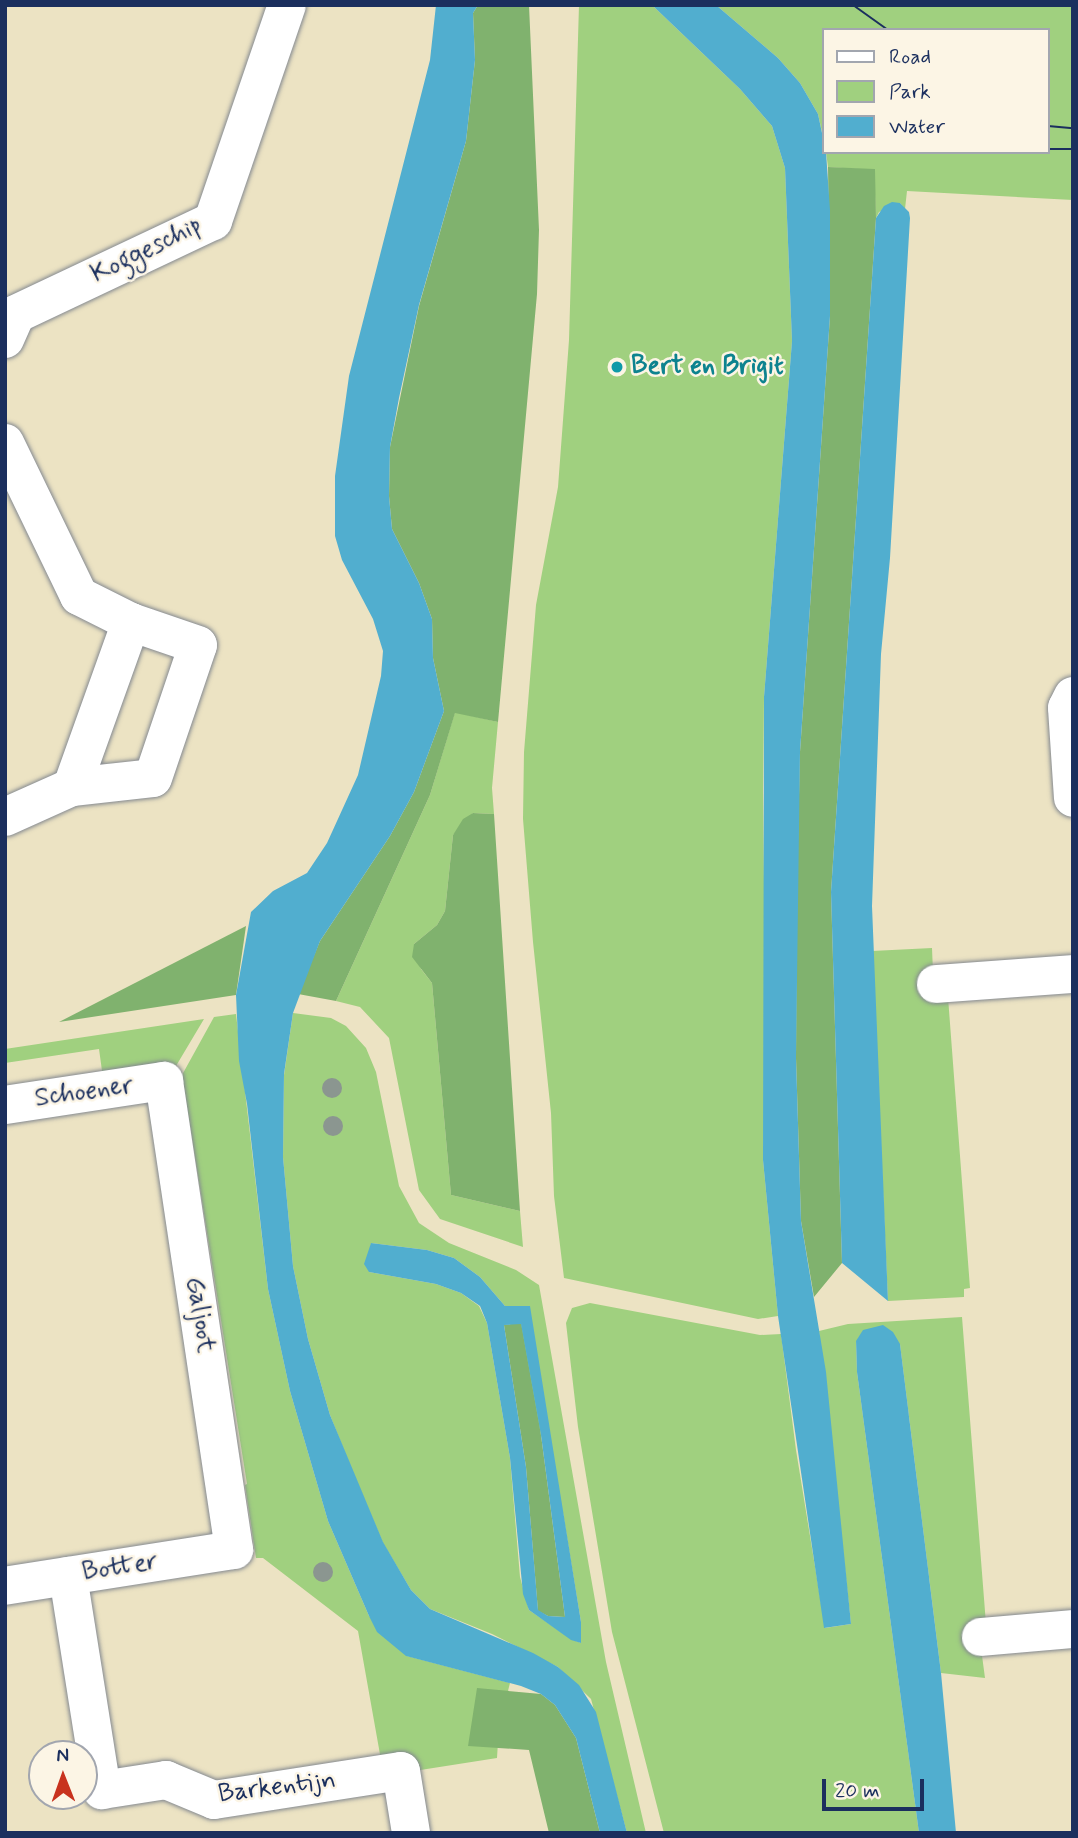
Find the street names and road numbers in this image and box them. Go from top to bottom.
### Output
street label: Koggeschip [86,211,208,291]
street label: Schoener [33,1071,135,1115]
street label: Galjoot [178,1275,220,1355]
street label: Botter [80,1547,160,1589]
street label: Barkentijn [216,1765,338,1811]

